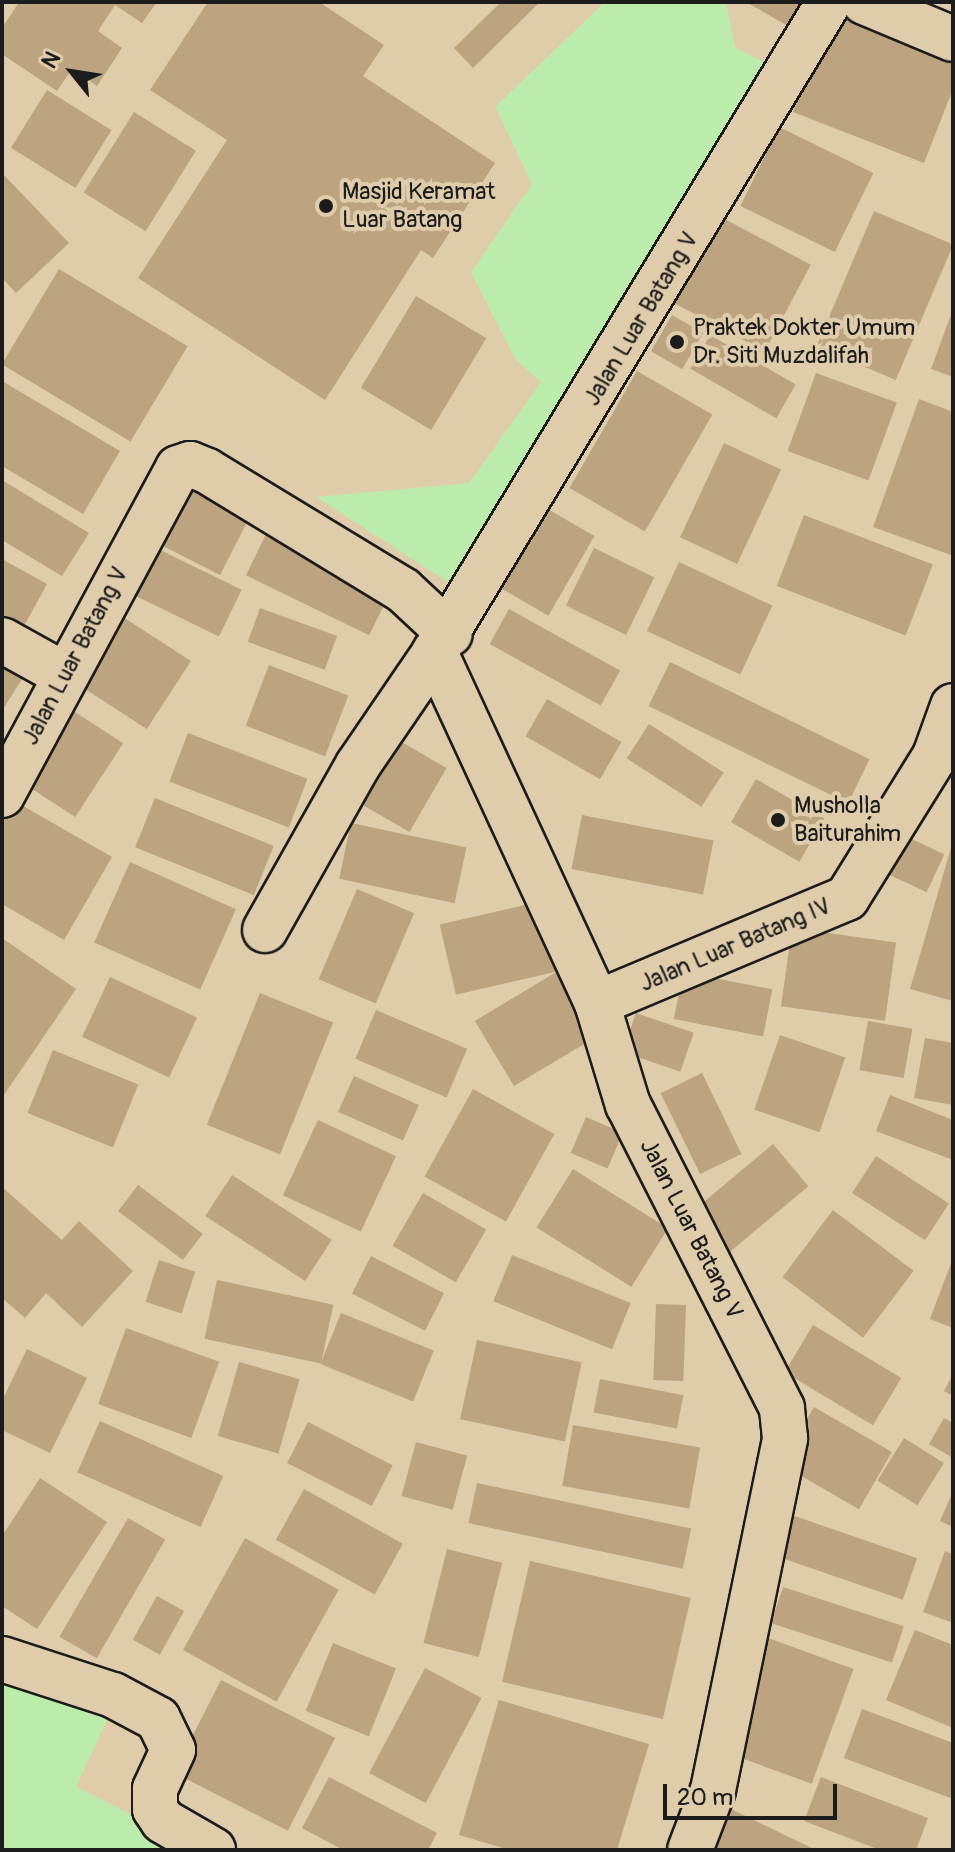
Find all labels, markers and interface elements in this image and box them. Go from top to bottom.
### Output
north arrow [32,32,112,112]
text: N [35,47,67,73]
place label: Masjid Keramat Luar Batang [342,178,495,234]
marker: Masjid Keramat Luar Batang [317,197,335,215]
street label: Jalan Luar Batang V [578,227,704,411]
place label: Praktek Dokter Umum Dr. Siti Muzdalifah [693,314,915,370]
marker: Praktek Dokter Umum Dr. Siti Muzdalifah [668,333,686,351]
street label: Jalan Luar Batang V [16,562,134,750]
place label: Musholla Baiturahim [794,792,901,848]
marker: Musholla Baiturahim [769,811,787,829]
street label: Jalan Luar Batang IV [635,892,835,998]
street label: Jalan Luar Batang V [633,1134,749,1324]
scale bar [667,1768,841,1818]
text: 20 m [677,1783,733,1812]

